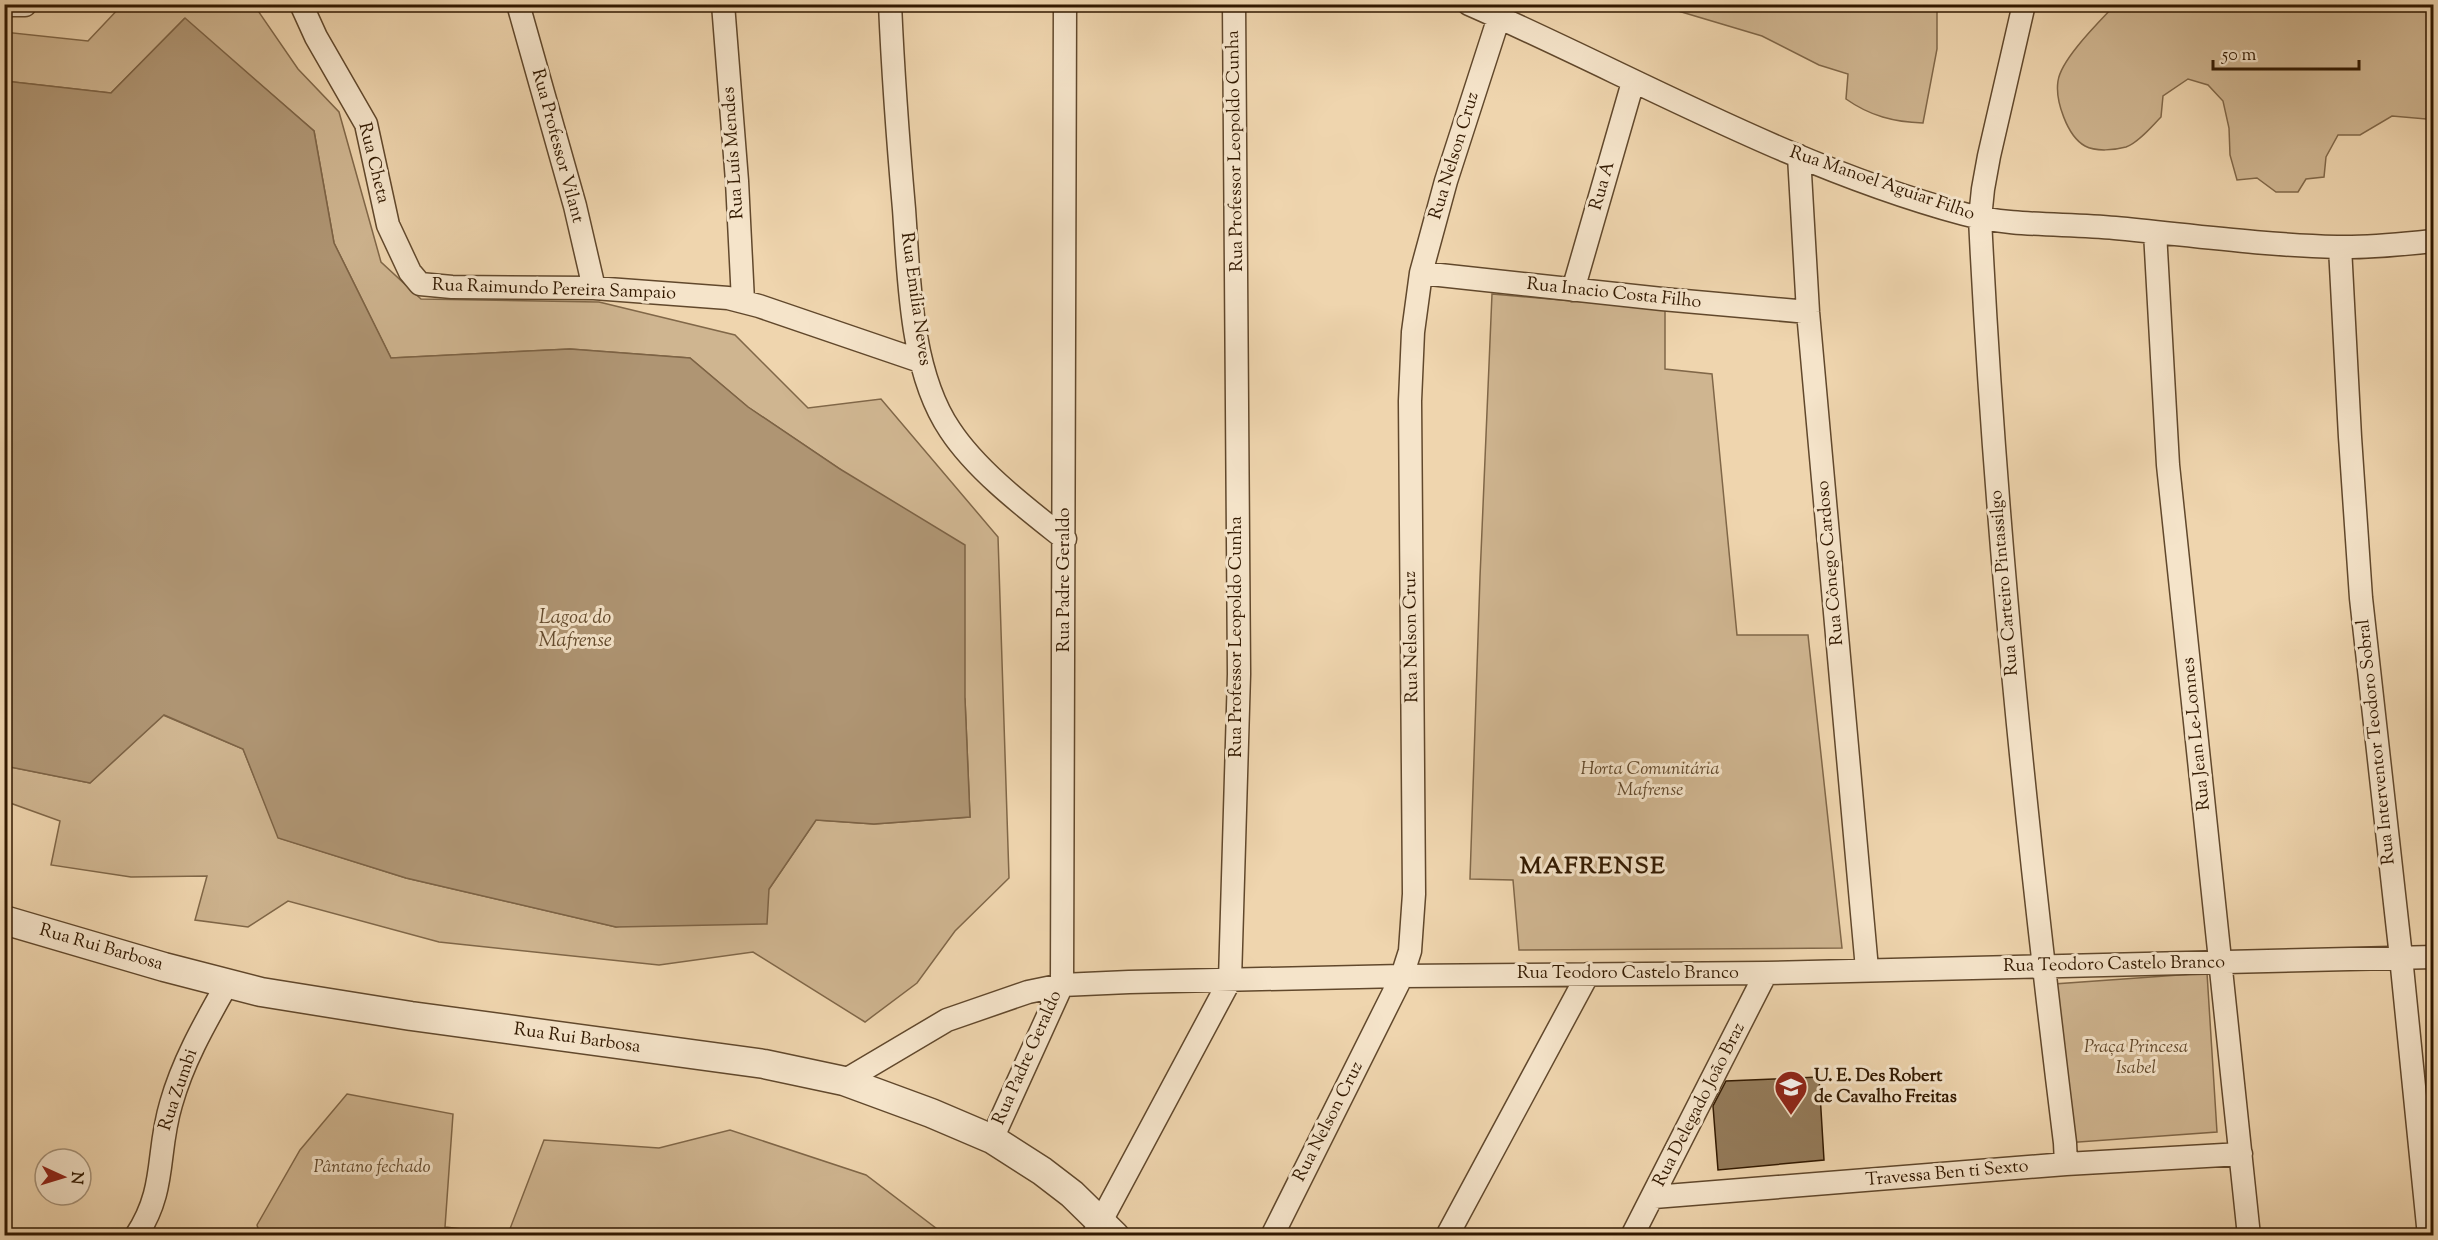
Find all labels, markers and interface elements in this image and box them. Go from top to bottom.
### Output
street label: Rua Professor Leopoldo Cunha [1221,30,1251,272]
scale bar [2213,33,2358,71]
text: 50 m [2221,43,2257,69]
street label: Rua Professor Vilant [524,66,590,226]
street label: Rua Luís Mendes [716,86,752,220]
street label: Rua Nelson Cruz [1423,89,1487,223]
street label: Rua Cheta [350,120,396,206]
street label: Rua Manoel Aguiar Filho [1786,140,1978,228]
street label: Rua A [1584,158,1622,213]
street label: Rua Emília Neves [893,231,937,367]
street label: Rua Inacio Costa Filho [1525,272,1703,316]
street label: Rua Raimundo Pereira Sampaio [432,273,677,307]
street label: Rua Cônego Cardoso [1811,479,1851,647]
street label: Rua Carteiro Pintassilgo [1984,489,2026,677]
street label: Rua Padre Geraldo [1052,508,1078,652]
street label: Rua Professor Leopoldo Cunha [1224,516,1250,758]
street label: Rua Nelson Cruz [1398,571,1426,703]
water label: Lagoa do Mafrense [538,604,612,656]
street label: Rua Interventor Teodoro Sobral [2351,618,2403,866]
street label: Rua Jean Le-Lonnes [2176,656,2218,812]
park label: Horta Comunitária Mafrense [1580,757,1720,804]
district label: MAFRENSE [1520,850,1666,884]
street label: Rua Rui Barbosa [36,918,166,978]
street label: Rua Teodoro Castelo Branco [2003,950,2225,980]
street label: Rua Teodoro Castelo Branco [1517,961,1739,987]
street label: Rua Padre Geraldo [987,987,1069,1129]
street label: Rua Rui Barbosa [512,1017,642,1061]
street label: Rua Delegado João Braz [1647,1018,1753,1192]
park label: Praça Princesa Isabel [2084,1035,2188,1082]
street label: Rua Zumbi [153,1046,205,1134]
street label: Rua Nelson Cruz [1287,1057,1371,1187]
place label: U. E. Des Robert de Cavalho Freitas [1814,1064,1957,1111]
school or university icon: U. E. Des Robert de Cavalho Freitas [1773,1069,1809,1116]
north arrow [33,1147,93,1207]
street label: Travessa Ben ti Sexto [1864,1154,2030,1194]
park label: Pântano fechado [314,1155,430,1181]
text: N [64,1171,87,1185]

